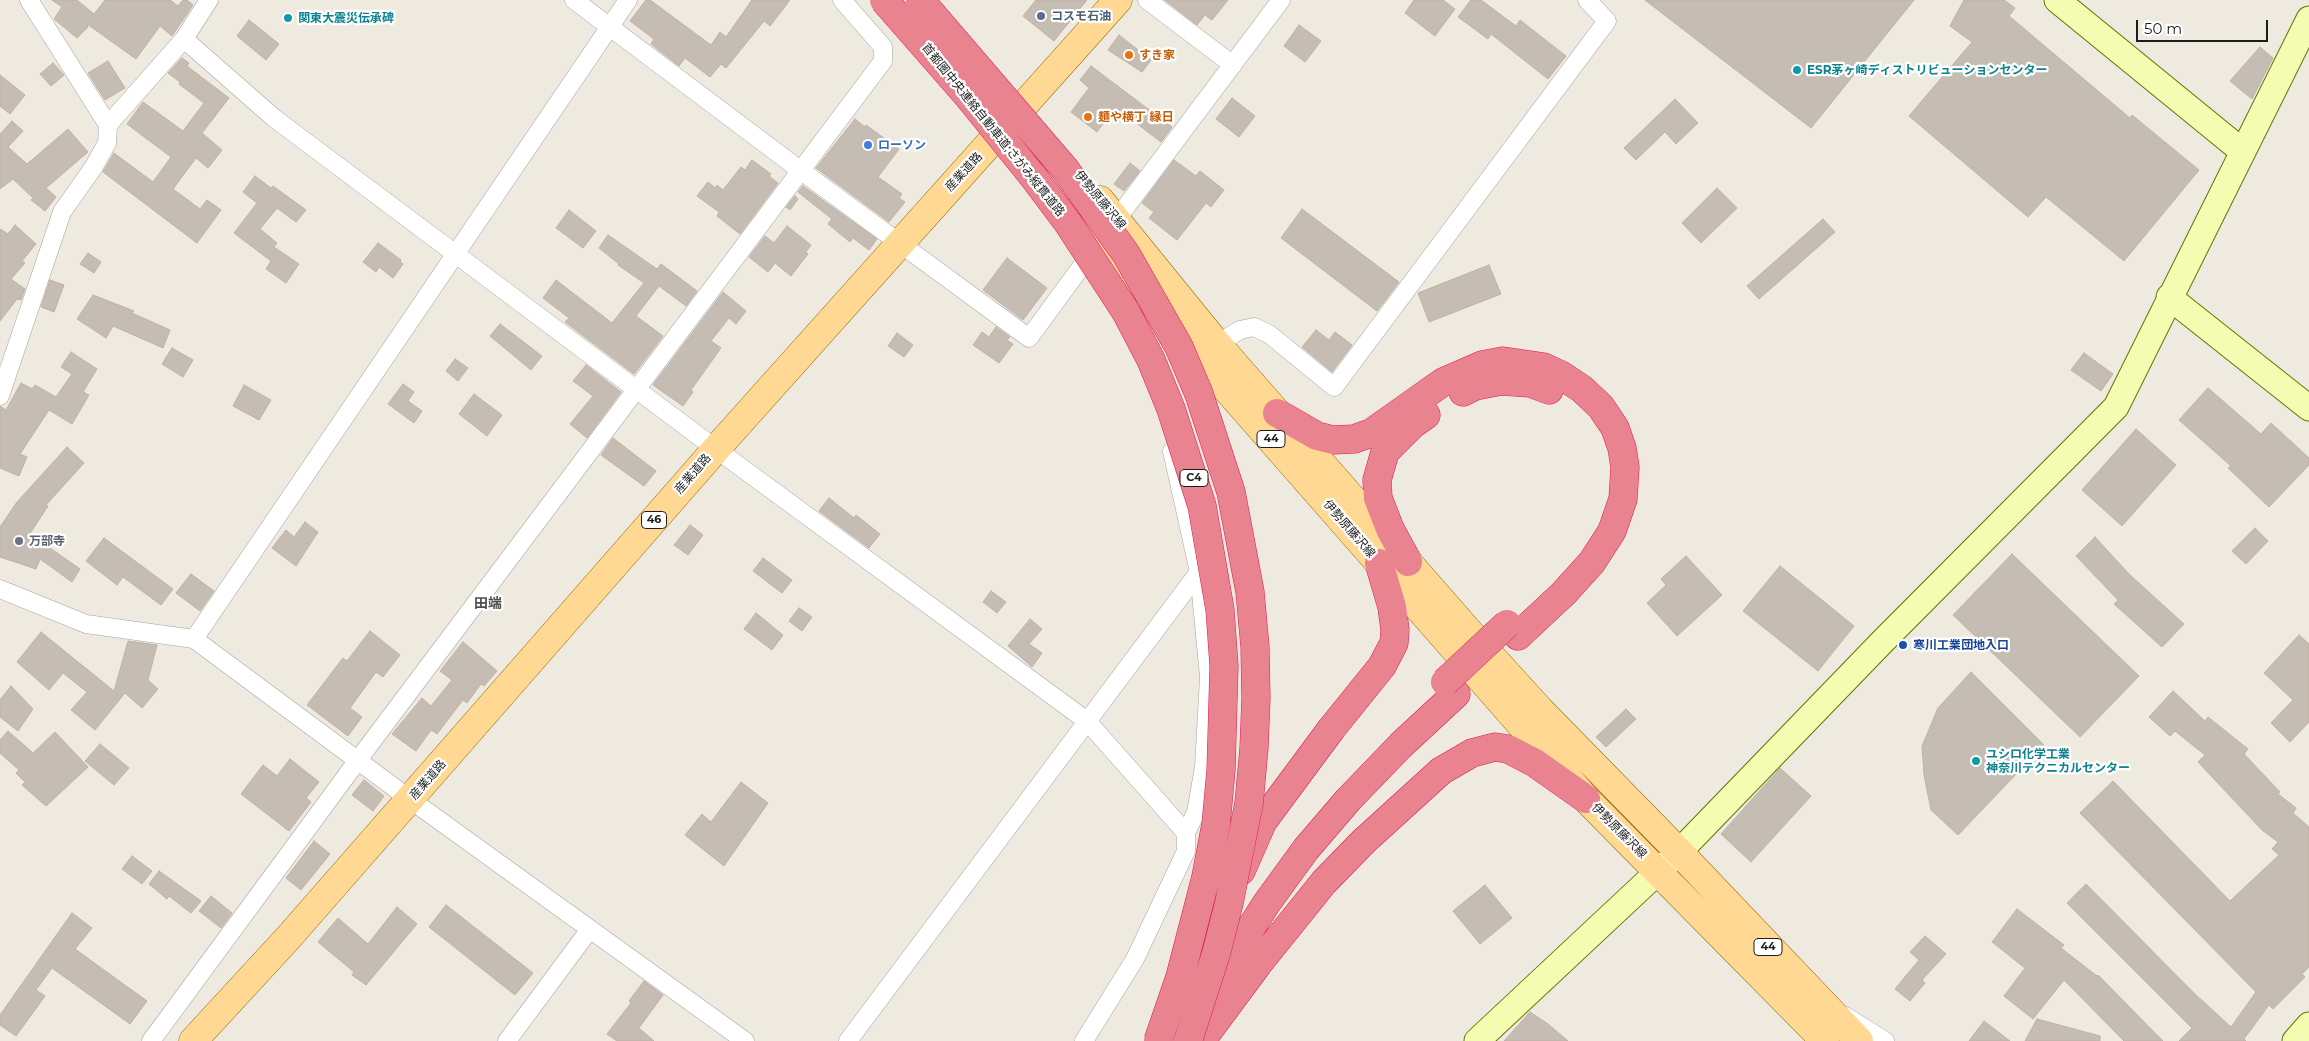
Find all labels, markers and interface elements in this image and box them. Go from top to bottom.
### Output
place label: コスモ石油 [1051,9,1111,23]
marker: コスモ石油 [1035,10,1047,22]
scale bar [2139,10,2272,42]
place label: 関東大震災伝承碑 [298,11,394,25]
marker: 関東大震災伝承碑 [282,12,294,24]
text: 50 m [2144,19,2182,38]
street label: 首都圏中央連絡自動車道;さがみ縦貫道路 [919,41,1067,219]
place label: すき家 [1139,48,1175,62]
marker: すき家 [1123,49,1135,61]
place label: ESR茅ヶ崎ディストリビューションセンター [1807,63,2048,77]
marker: ESR茅ヶ崎ディストリビューションセンター [1791,64,1803,76]
place label: 麺や横丁 縁日 [1098,110,1173,124]
marker: 麺や横丁 縁日 [1082,111,1094,123]
place label: ローソン [878,138,926,152]
marker: ローソン [862,139,874,151]
street label: 産業道路 [942,150,986,194]
street label: 伊勢原藤沢線 [1071,168,1129,232]
road number: 44 [1257,430,1285,448]
street label: 産業道路 [672,451,714,497]
road number: C4 [1180,469,1208,486]
street label: 伊勢原藤沢線 [1320,497,1378,561]
road number: 46 [642,512,666,528]
place label: 万部寺 [29,534,65,548]
marker: 万部寺 [13,535,25,547]
district label: 田端 [474,596,502,612]
place label: 寒川工業団地入口 [1913,638,2009,652]
marker: 寒川工業団地入口 [1897,639,1909,651]
place label: ユシロ化学工業 神奈川テクニカルセンター [1986,747,2130,775]
marker: ユシロ化学工業 神奈川テクニカルセンター [1970,755,1982,767]
street label: 産業道路 [407,757,449,803]
street label: 伊勢原藤沢線 [1588,800,1650,862]
road number: 44 [1754,939,1782,956]

